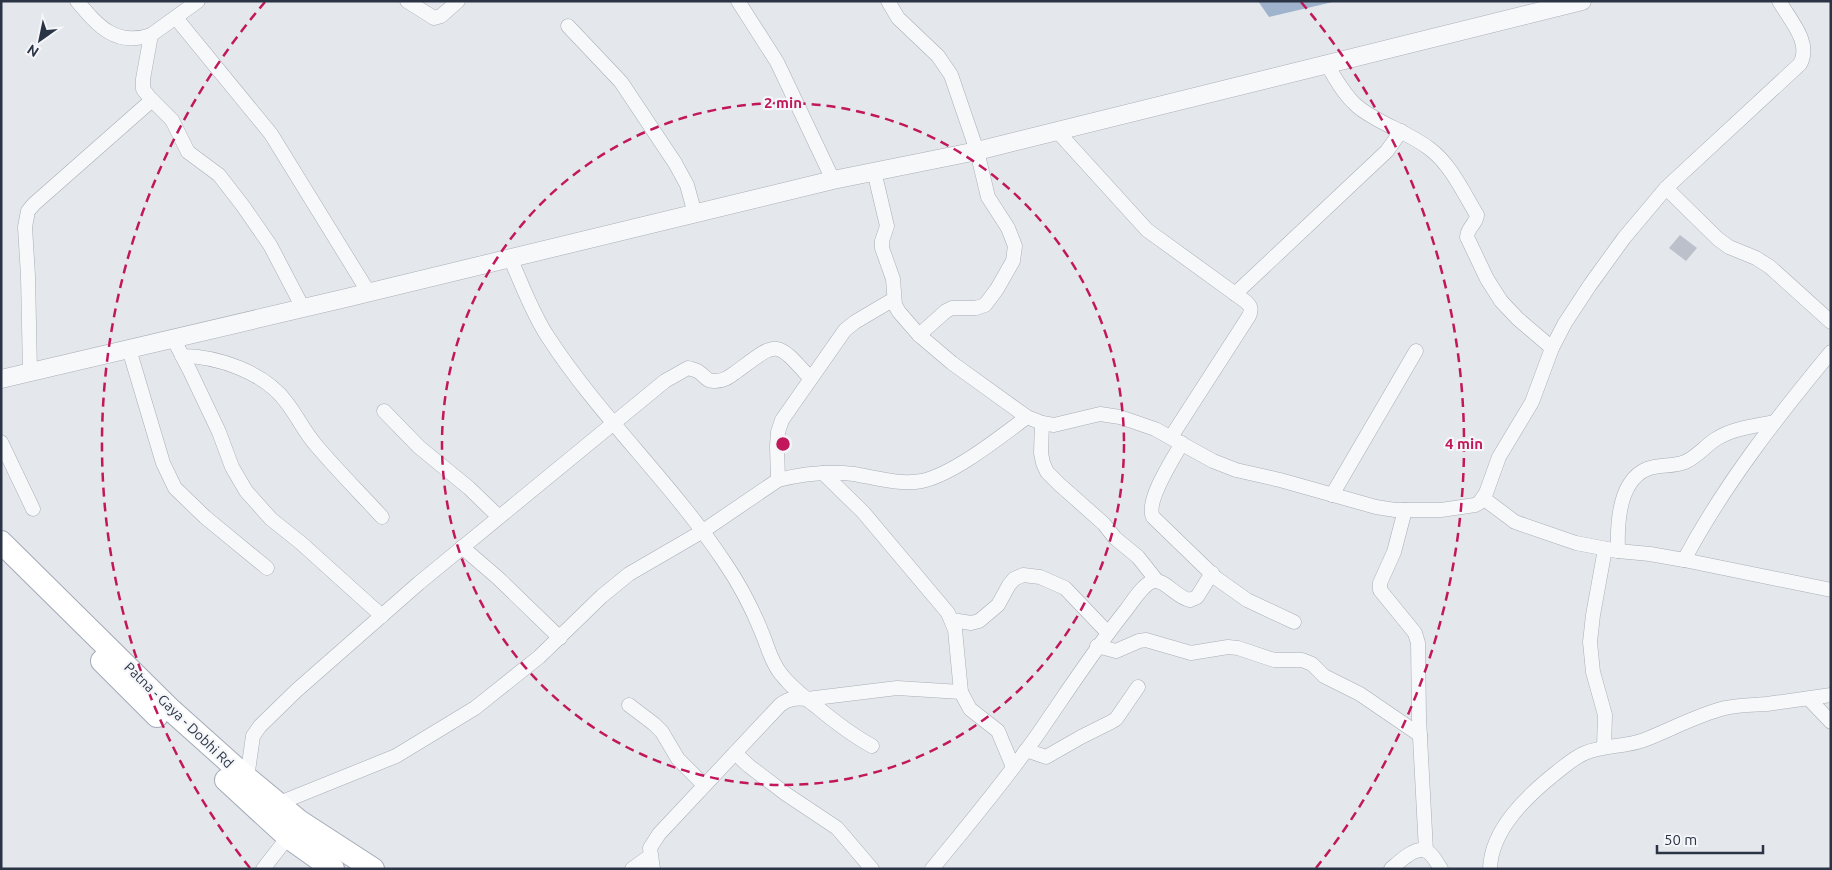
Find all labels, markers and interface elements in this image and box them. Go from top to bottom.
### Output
north arrow [15,15,65,65]
text: N [24,41,42,60]
text: 2 min [764,94,802,111]
centre of rings [774,435,792,453]
text: 4 min [1445,435,1483,452]
street label: Patna - Gaya - Dobhi Rd [121,659,237,771]
scale bar [1657,822,1763,854]
text: 50 m [1664,831,1697,848]

